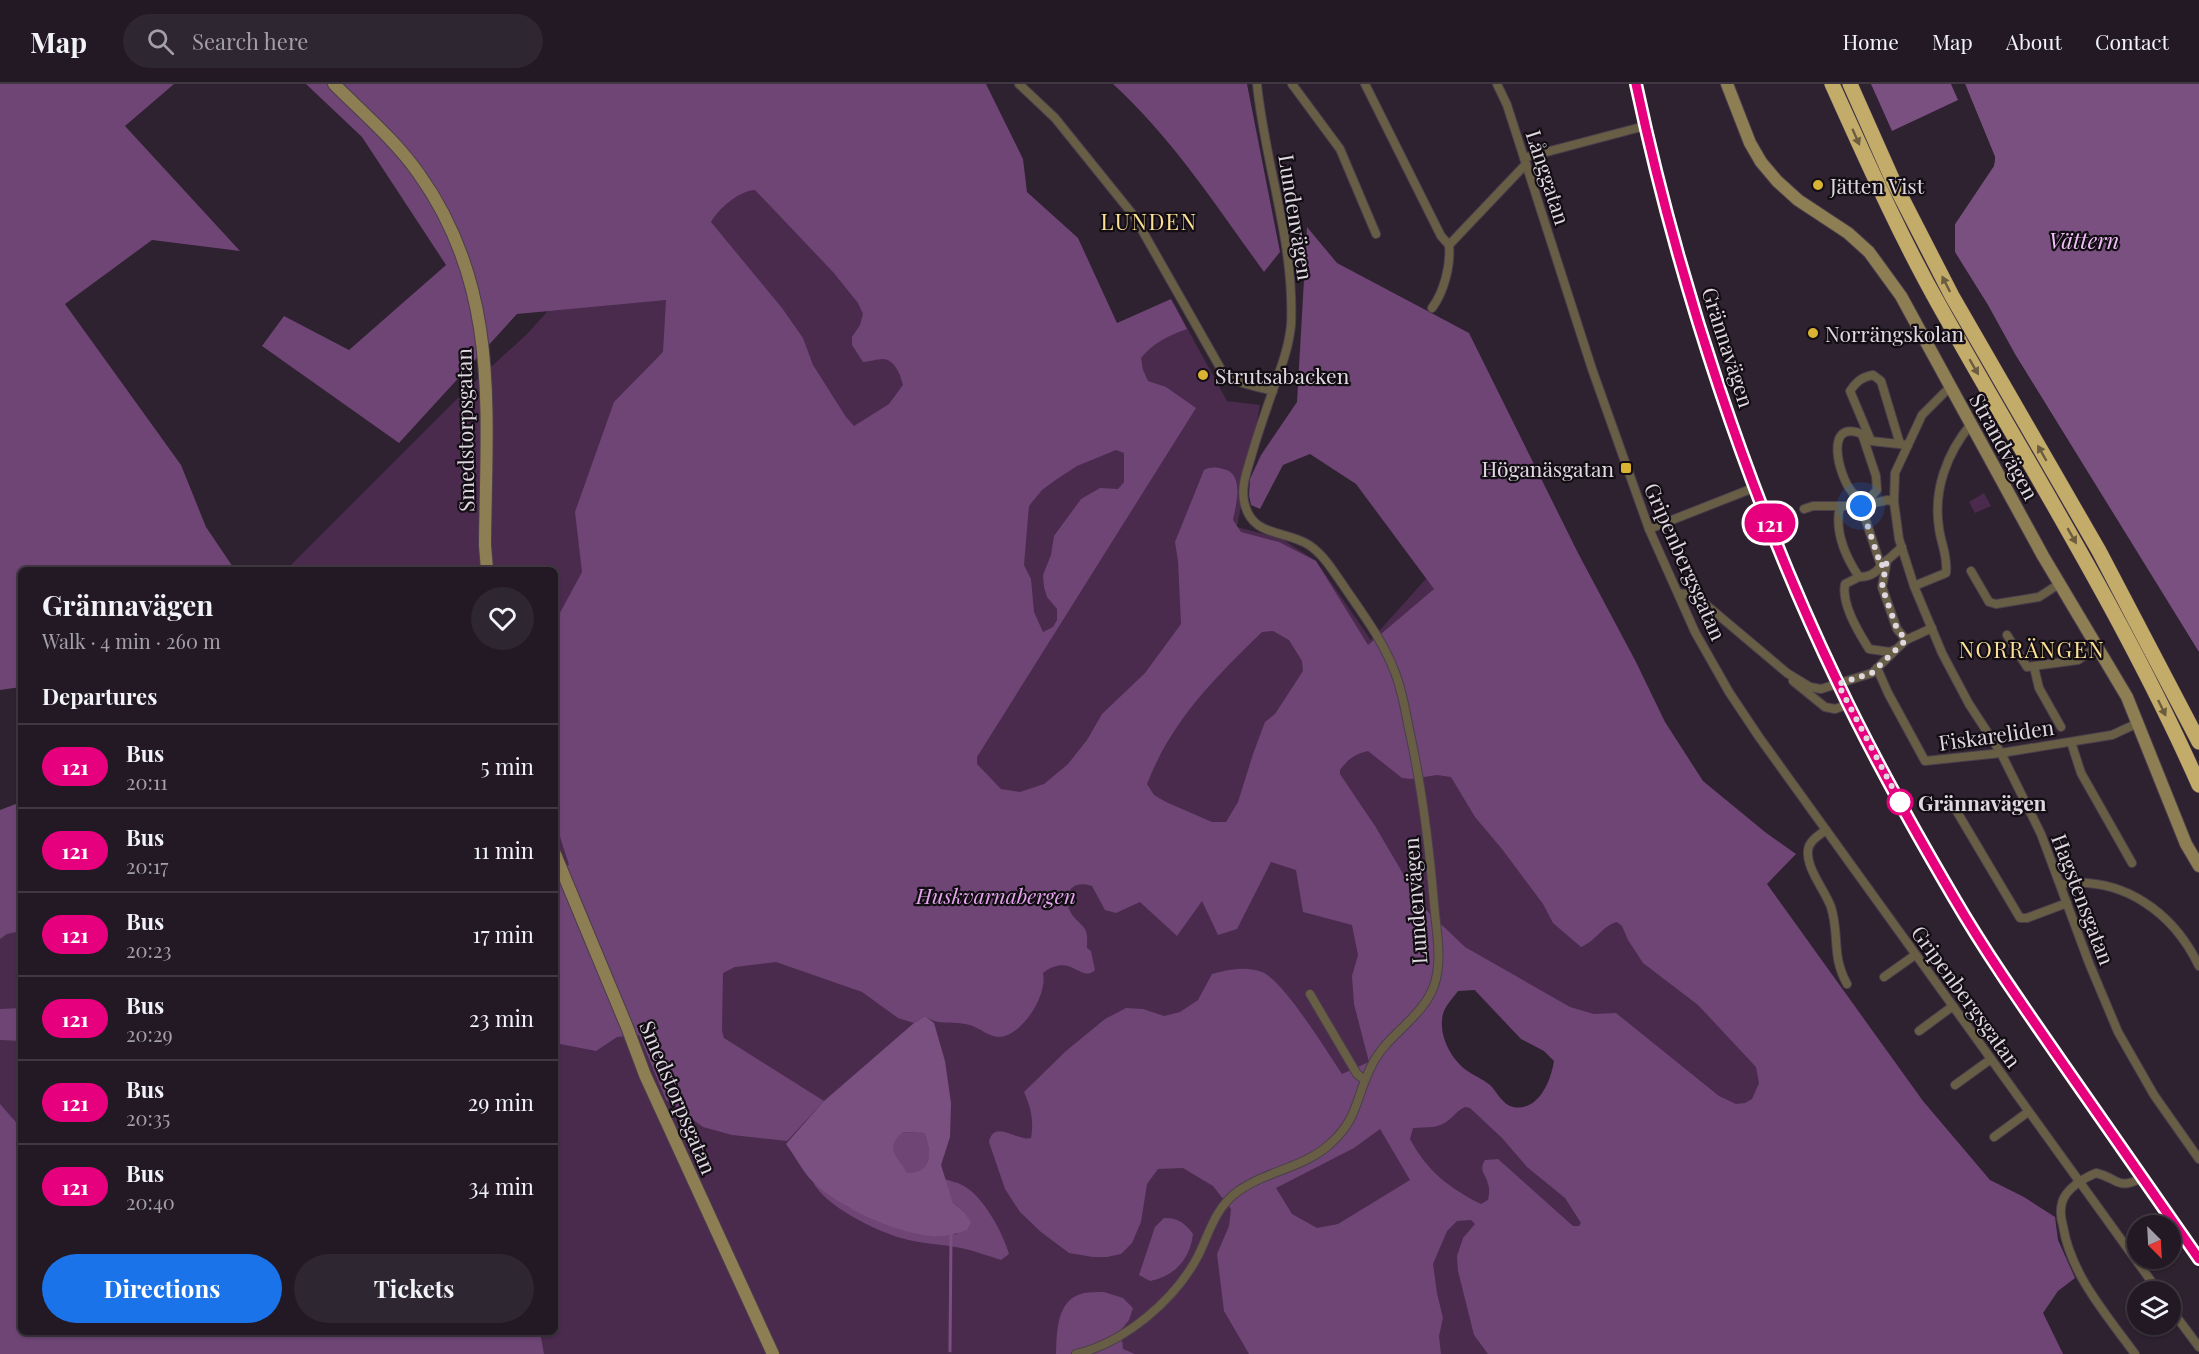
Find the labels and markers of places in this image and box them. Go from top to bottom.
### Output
place label: Jätten Vist [1829,171,1925,199]
marker: Jätten Vist [1811,178,1825,192]
place label: Norrängskolan [1825,319,1965,347]
marker: Norrängskolan [1806,326,1820,340]
place label: Strutsabacken [1215,361,1350,389]
marker: Strutsabacken [1196,368,1210,382]
place label: Höganäsgatan [1481,454,1614,482]
marker: Höganäsgatan [1619,461,1633,475]
place label: Grännavägen [1918,788,2047,816]
marker: Grännavägen [1887,789,1913,815]

